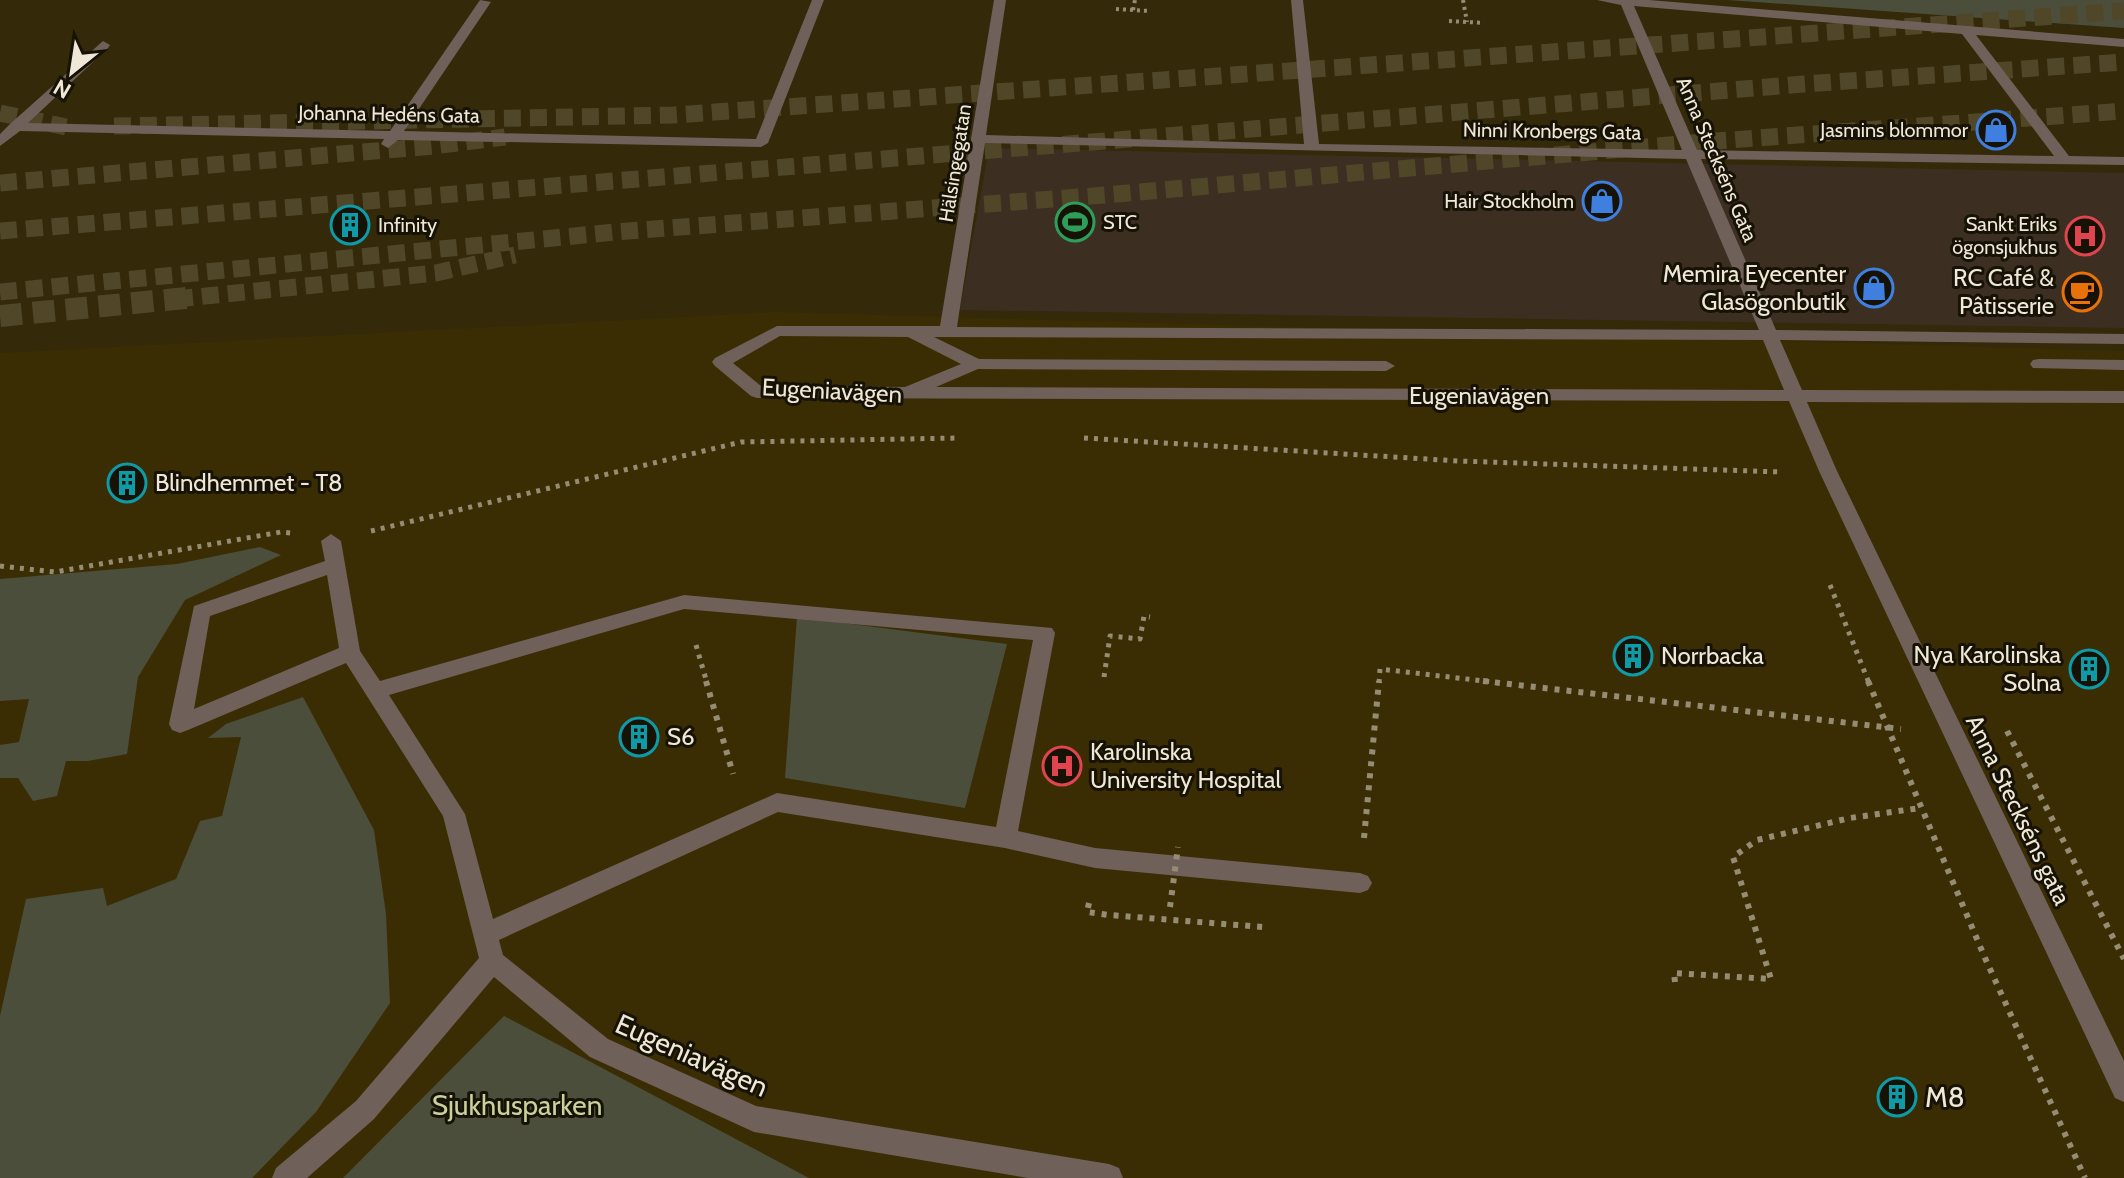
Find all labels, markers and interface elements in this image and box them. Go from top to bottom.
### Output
north arrow [32,32,112,112]
text: N [49,73,76,104]
street label: Anna Steckséns Gata [1671,73,1763,245]
street label: Johanna Hedéns Gata [297,100,480,128]
street label: Hälsingegatan [934,102,976,224]
shop icon: Jasmins blommor [1975,109,2017,151]
street label: Ninni Kronbergs Gata [1463,117,1642,145]
place label: Jasmins blommor [1819,118,1969,142]
shop icon: Hair Stockholm [1581,180,1623,222]
place label: Hair Stockholm [1444,189,1574,213]
sports icon: STC [1054,201,1096,243]
building icon: Infinity [329,204,371,246]
place label: STC [1103,210,1137,234]
place label: Sankt Eriks ögonsjukhus [1952,212,2057,259]
place label: Infinity [378,213,437,237]
hospital icon: Sankt Eriks ögonsjukhus [2064,215,2106,257]
place label: Memira Eyecenter Glasögonbutik [1663,259,1846,316]
place label: RC Café & Pâtisserie [1953,263,2054,320]
shop icon: Memira Eyecenter Glasögonbutik [1853,267,1895,309]
cafe icon: RC Café & Pâtisserie [2061,271,2103,313]
street label: Eugeniavägen [761,372,903,409]
street label: Eugeniavägen [1409,381,1549,410]
building icon: Blindhemmet - T8 [106,462,148,504]
place label: Blindhemmet - T8 [155,468,343,497]
building icon: Norrbacka [1612,635,1654,677]
place label: Nya Karolinska Solna [1914,640,2061,697]
place label: Norrbacka [1661,641,1764,670]
building icon: Nya Karolinska Solna [2068,648,2110,690]
street label: Anna Steckséns gata [1960,710,2077,910]
building icon: S6 [618,716,660,758]
place label: S6 [667,722,695,751]
place label: Karolinska University Hospital [1090,737,1281,794]
hospital icon: Karolinska University Hospital [1041,745,1083,787]
street label: Eugeniavägen [610,1006,774,1104]
building icon: M8 [1876,1076,1918,1118]
place label: M8 [1925,1080,1965,1114]
park label: Sjukhusparken [432,1088,602,1122]

